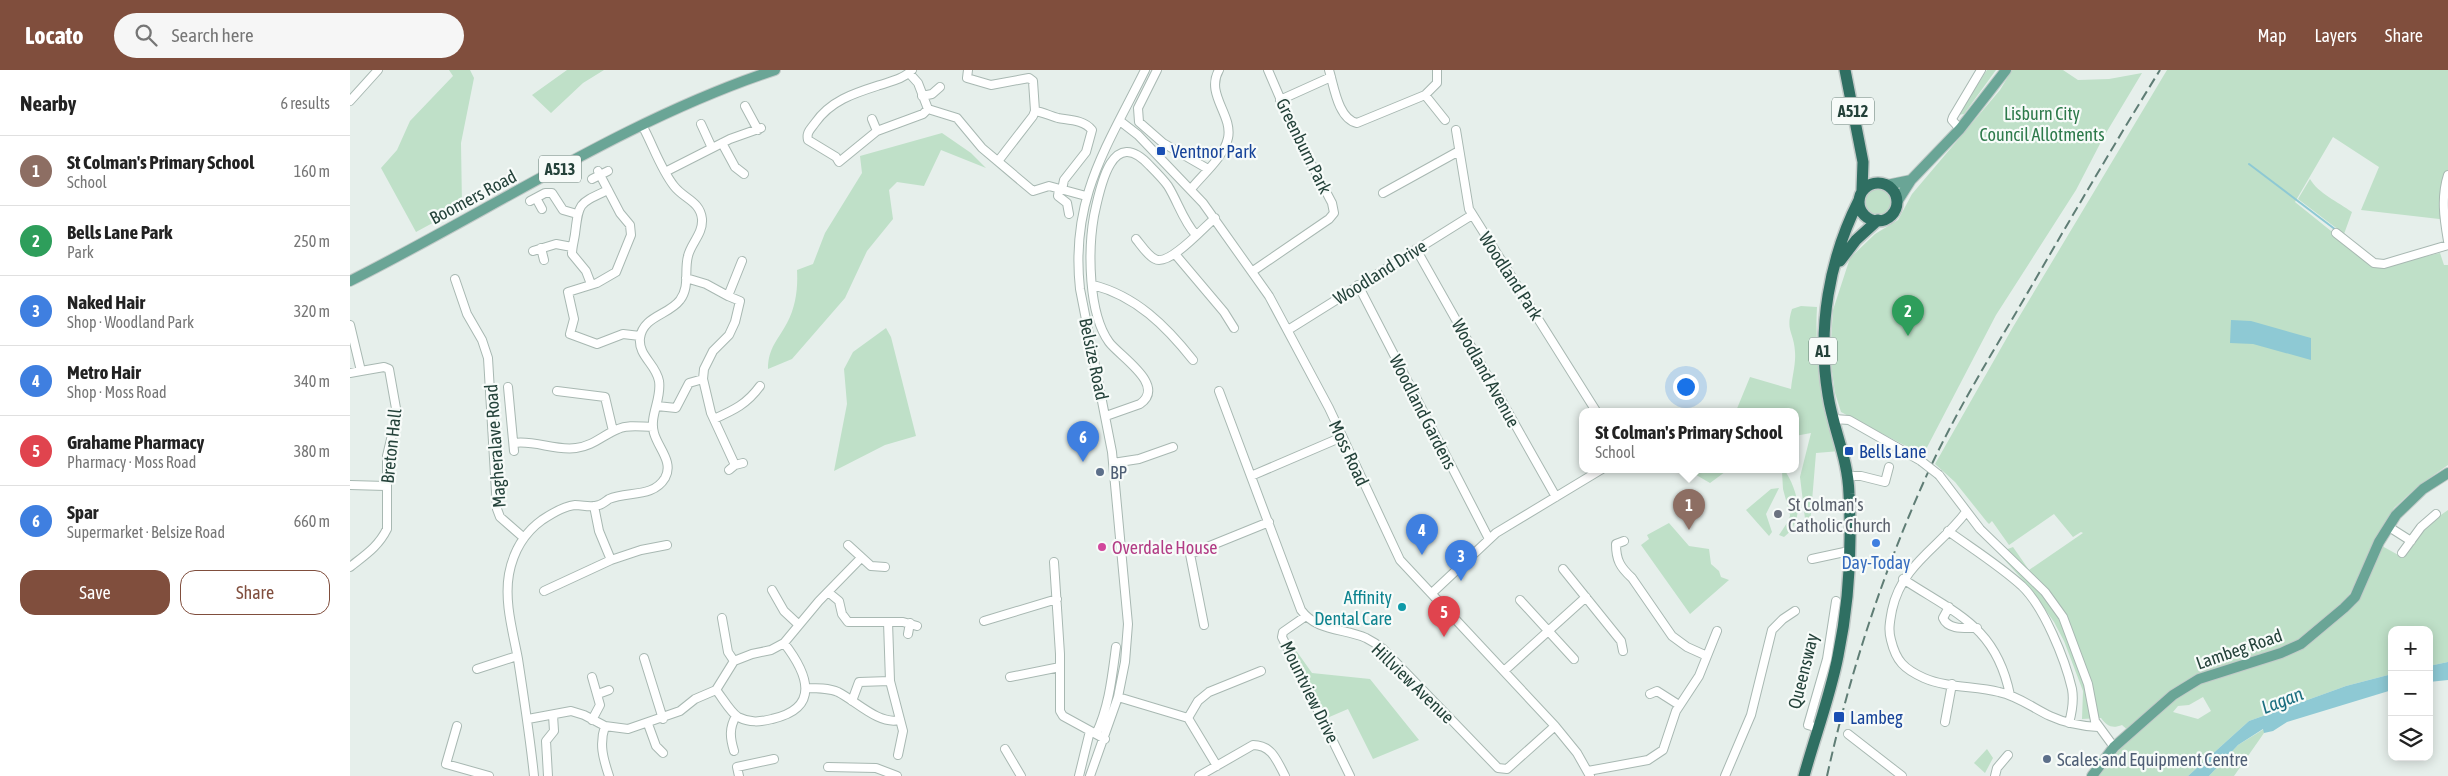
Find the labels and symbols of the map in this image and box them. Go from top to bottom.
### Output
street label: Greenburn Park [1272,95,1336,197]
road number: A512 [1832,97,1874,124]
park label: Lisburn City Council Allotments [1979,103,2105,145]
place label: Ventnor Park [1171,141,1256,162]
marker: Ventnor Park [1155,145,1167,157]
road number: A513 [539,156,581,182]
street label: Boomers Road [426,165,520,229]
street label: Woodland Park [1475,228,1547,324]
street label: Woodland Drive [1330,235,1430,309]
pin: 2 [1892,295,1924,336]
street label: Woodland Avenue [1448,315,1524,431]
street label: Belsize Road [1075,316,1113,402]
road number: A1 [1809,338,1837,364]
street label: Woodland Gardens [1385,351,1461,473]
your location [1673,374,1699,400]
street label: Magheralave Road [480,384,510,508]
street label: Breton Hall [377,407,405,484]
street label: Moss Road [1325,417,1373,489]
pin: 6 [1067,421,1099,462]
place label: Bells Lane [1859,441,1926,462]
marker: Bells Lane [1843,445,1855,457]
place label: BP [1110,462,1128,483]
marker: BP [1094,466,1106,478]
pin: 1 [1673,489,1705,530]
place label: St Colman's Catholic Church [1788,494,1891,536]
marker: St Colman's Catholic Church [1772,508,1784,520]
pin: 4 [1406,514,1438,555]
place label: Overdale House [1112,537,1218,558]
marker: Day-Today [1870,537,1882,549]
pin: 3 [1445,540,1477,581]
marker: Overdale House [1096,541,1108,553]
place label: Day-Today [1841,552,1911,573]
place label: Affinity Dental Care [1314,587,1392,629]
pin: 5 [1428,596,1460,637]
marker: Affinity Dental Care [1396,601,1408,613]
street label: Lambeg Road [2193,624,2285,674]
street label: Queensway [1784,631,1822,711]
street label: Mountview Drive [1276,638,1344,746]
street label: Hillview Avenue [1367,638,1459,728]
water label: Lagan [2258,682,2306,718]
place label: Lambeg [1850,707,1903,728]
marker: Lambeg [1832,710,1846,724]
place label: Scales and Equipment Centre [2057,749,2248,770]
marker: Scales and Equipment Centre [2041,753,2053,765]

